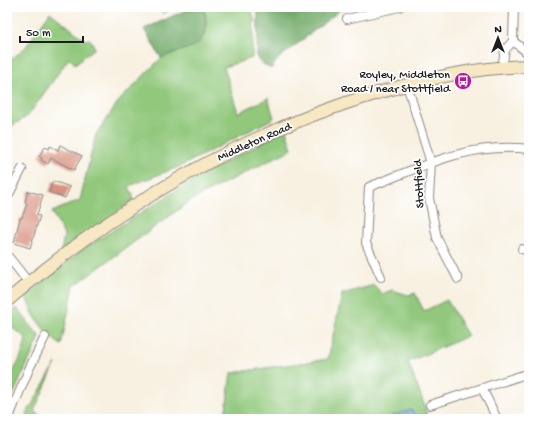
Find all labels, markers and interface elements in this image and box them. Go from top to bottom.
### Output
scale bar [20,18,83,44]
north arrow [478,18,518,58]
text: N [494,24,502,36]
text: 50 m [26,27,51,41]
place label: Royley, Middleton Road / near Stottfield [341,69,451,97]
bus stop icon: Royley, Middleton Road / near Stottfield [453,71,473,91]
street label: Middleton Road [216,120,295,165]
street label: Stottfield [412,158,428,209]

